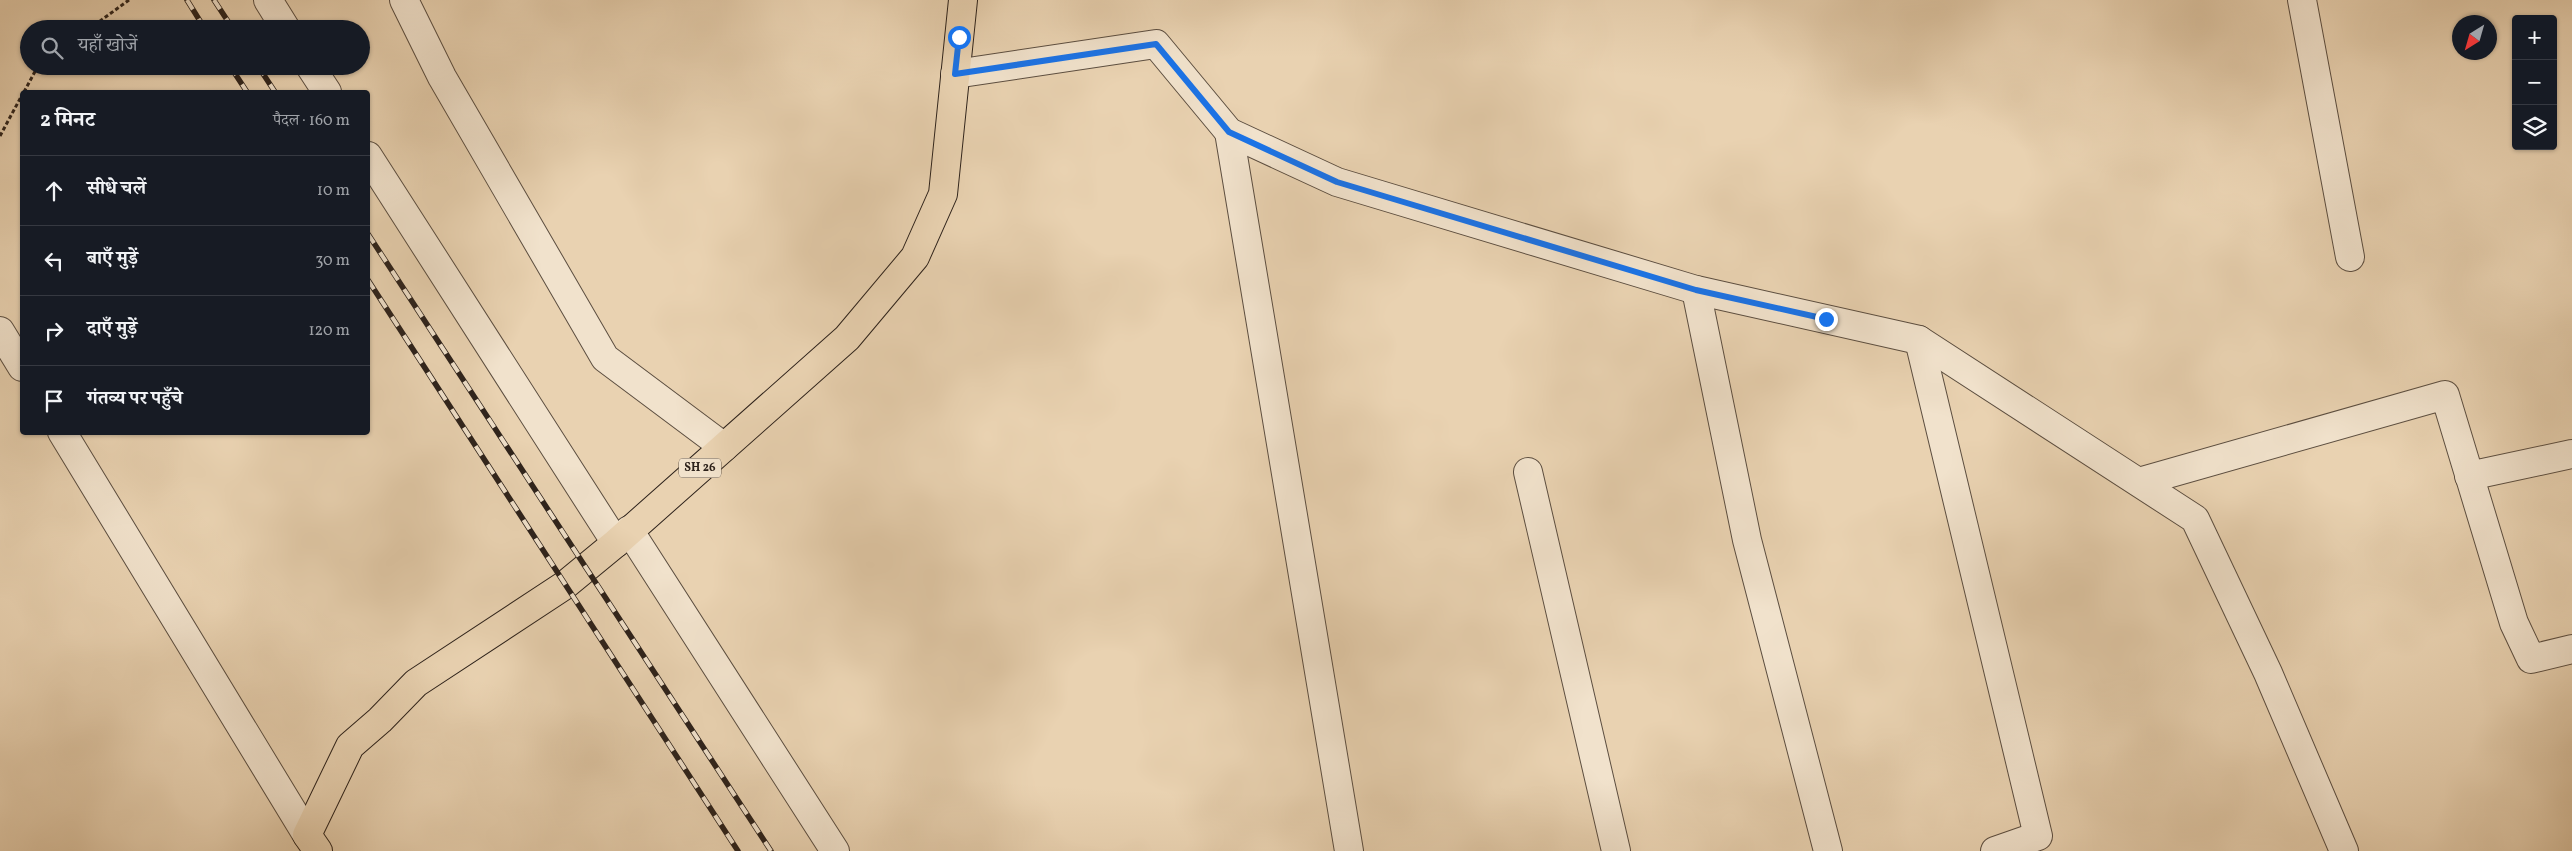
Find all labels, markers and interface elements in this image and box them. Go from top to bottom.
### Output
north arrow [2452,15,2497,60]
map controls [2512,15,2557,150]
button: + [2512,15,2557,60]
search box [20,20,370,75]
route start [948,26,971,49]
text: यहाँ खोजें [78,33,137,59]
icon: search [38,34,66,62]
button: − [2512,60,2557,105]
button: layers [2512,105,2557,150]
text: 2 मिनट [40,106,95,135]
text: पैदल · 160 m [273,110,350,132]
text: सीधे चलें [87,176,146,202]
icon: ahead [40,177,68,205]
text: 10 m [317,180,350,202]
text: बाएँ मुड़ें [87,246,138,272]
icon: left [40,247,68,275]
text: 30 m [315,250,350,272]
route end [1815,308,1838,331]
text: दाएँ मुड़ें [87,316,137,342]
icon: right [40,317,68,345]
text: 120 m [308,320,350,342]
text: गंतव्य पर पहुँचे [87,386,182,412]
icon: arrive [40,387,68,415]
road number: SH 26 [679,458,721,478]

